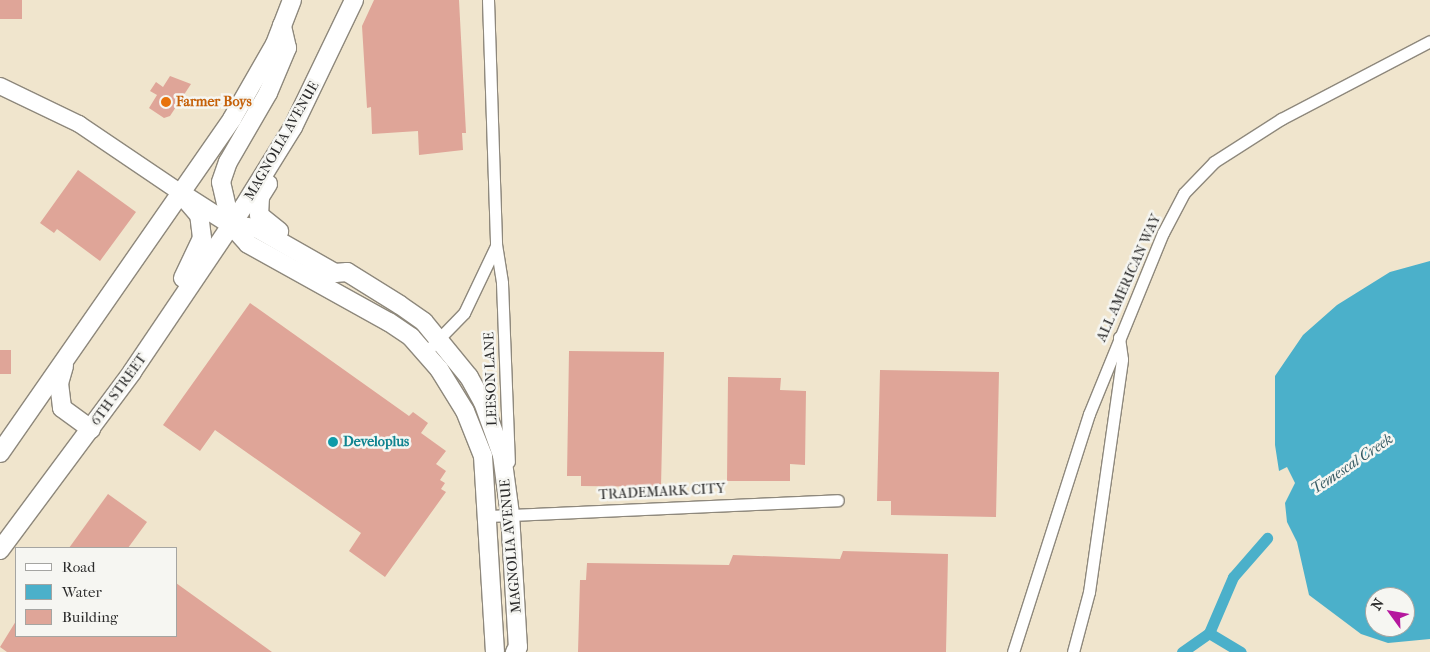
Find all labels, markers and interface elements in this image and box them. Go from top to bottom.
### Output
street label: MAGNOLIA AVENUE [241,78,323,204]
place label: Farmer Boys [176,94,252,110]
marker: Farmer Boys [160,96,172,108]
street label: ALL AMERICAN WAY [1093,212,1165,344]
street label: LEESON LANE [481,332,501,426]
street label: 6TH STREET [87,351,151,429]
water label: Temescal Creek [1307,430,1397,498]
place label: Developlus [343,434,409,450]
marker: Developlus [327,436,339,448]
street label: MAGNOLIA AVENUE [497,478,525,614]
street label: TRADEMARK CITY [598,480,726,504]
legend [15,547,178,637]
text: Road [62,558,95,576]
text: Water [62,583,102,601]
north arrow [1365,587,1415,637]
text: N [1368,595,1388,613]
text: Building [62,608,118,626]

